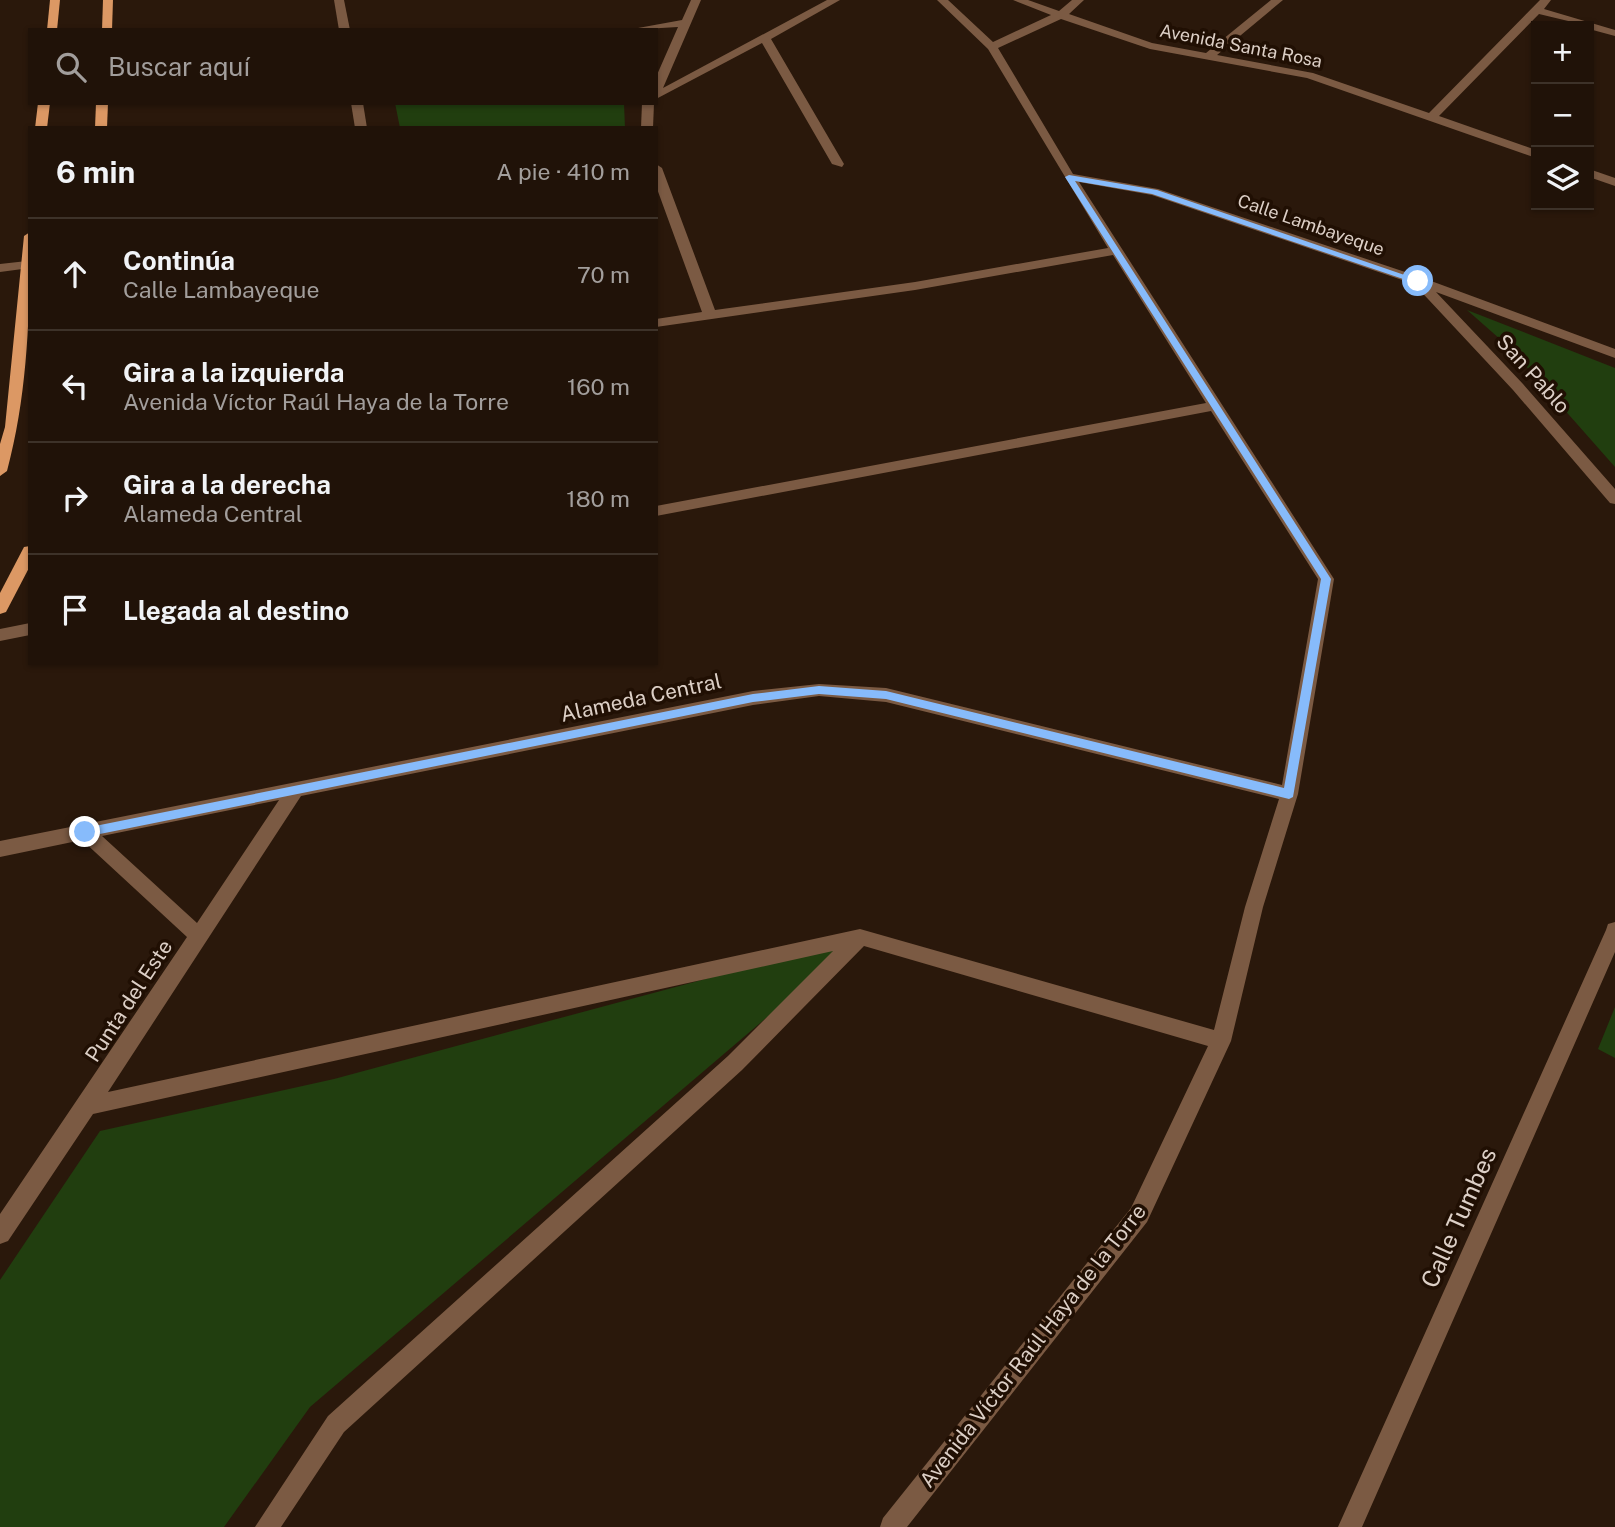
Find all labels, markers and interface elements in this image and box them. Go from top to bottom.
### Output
street label: Avenida Santa Rosa [1158,19,1324,72]
map controls [1531,21,1594,210]
button: + [1531,21,1594,84]
search box [28,28,658,105]
icon: search [52,48,90,86]
text: Buscar aquí [108,51,250,82]
button: − [1531,84,1594,147]
button: layers [1531,147,1594,210]
text: 6 min [56,154,135,190]
text: A pie · 410 m [496,158,630,185]
street label: Calle Lambayeque [1235,190,1387,259]
text: Continúa [123,245,235,276]
icon: ahead [56,255,94,293]
text: 70 m [577,261,630,288]
route start [1402,265,1433,296]
text: Calle Lambayeque [123,276,319,303]
street label: San Pablo [1491,329,1575,418]
text: Gira a la izquierda [123,357,345,388]
icon: left [56,367,94,405]
text: 160 m [567,373,630,400]
text: Avenida Víctor Raúl Haya de la Torre [123,388,509,415]
text: Gira a la derecha [123,469,331,500]
icon: right [56,479,94,517]
text: 180 m [566,485,630,512]
text: Alameda Central [123,500,303,527]
icon: arrive [56,591,94,629]
text: Llegada al destino [123,595,349,626]
street label: Alameda Central [558,668,724,727]
route end [69,816,100,847]
street label: Punta del Este [80,935,177,1067]
street label: Calle Tumbes [1415,1143,1501,1292]
street label: Avenida Víctor Raúl Haya de la Torre [914,1199,1151,1492]

